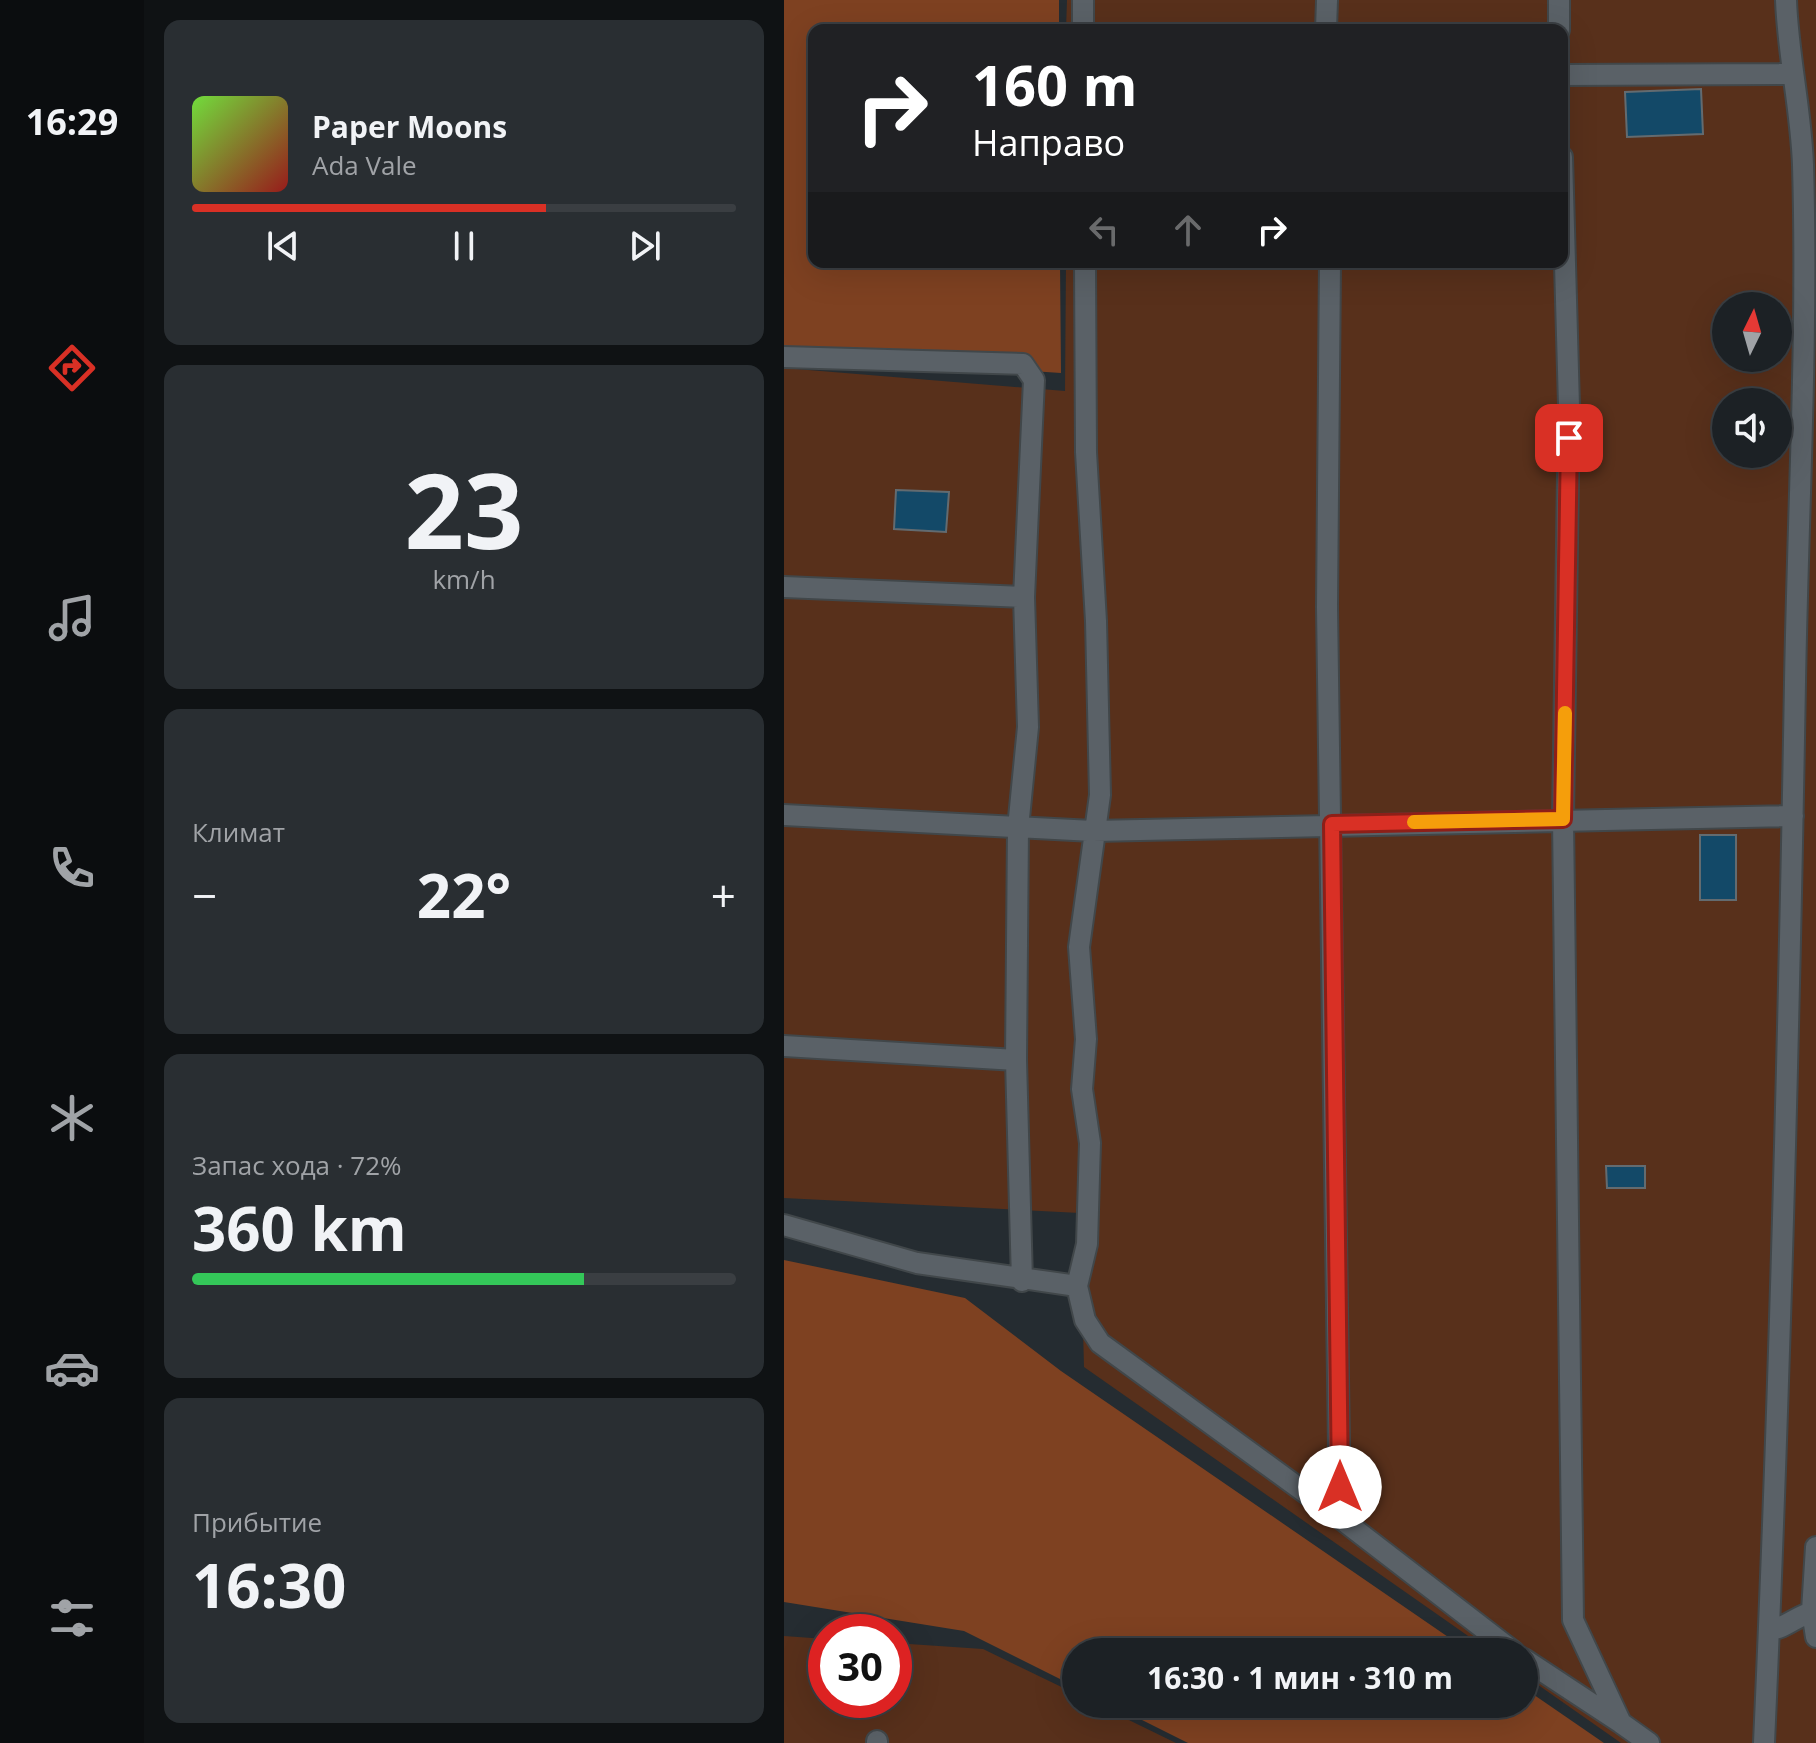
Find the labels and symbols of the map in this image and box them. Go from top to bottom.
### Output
north arrow [1712,292,1792,372]
pin [1535,404,1603,472]
position arrow [1298,1445,1382,1529]
speed limit sign: 30 [808,1614,912,1718]

